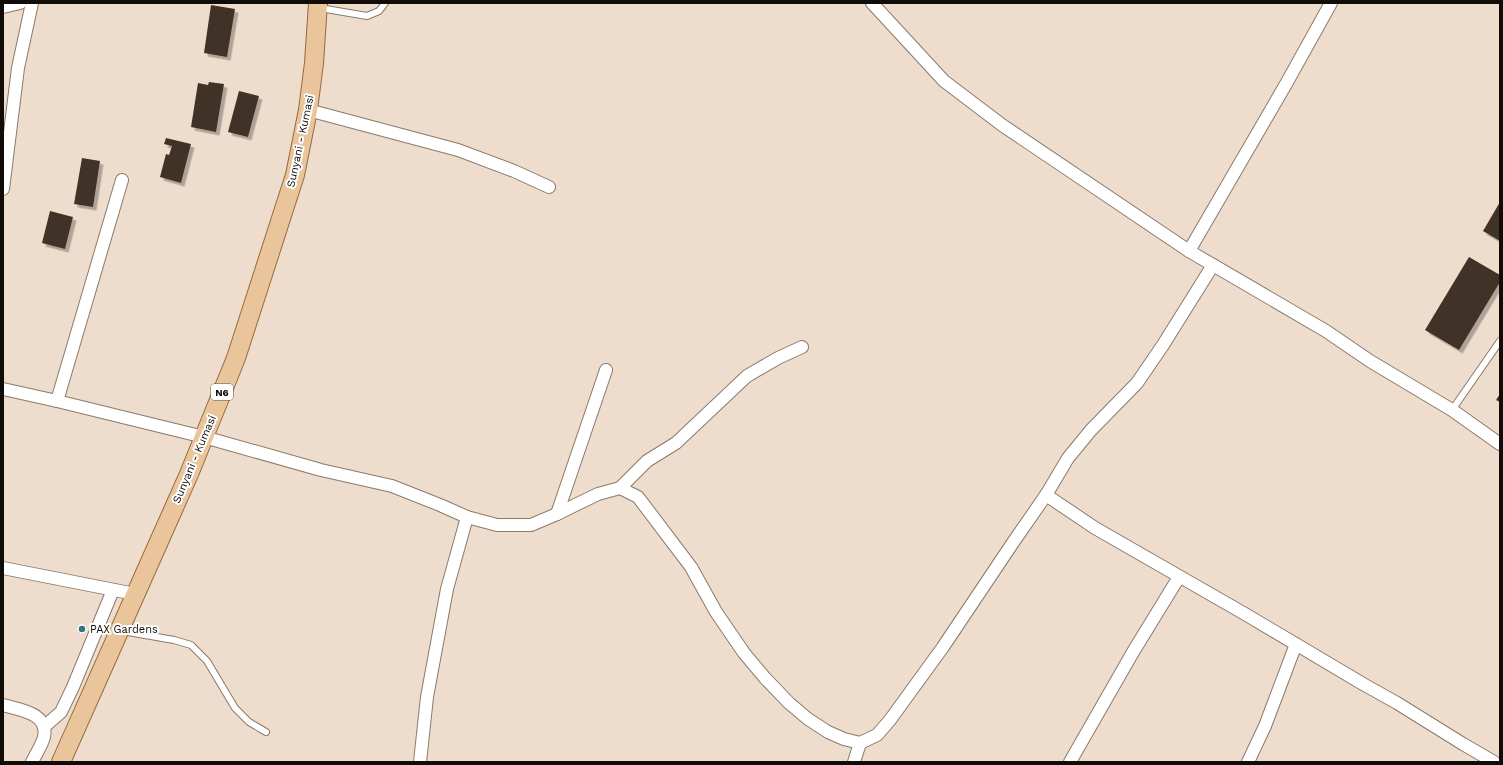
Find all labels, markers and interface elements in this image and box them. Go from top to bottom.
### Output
street label: Sunyani - Kumasi [284,94,317,189]
road number: N6 [211,384,233,400]
street label: Sunyani - Kumasi [170,413,219,505]
place label: PAX Gardens [90,623,158,636]
marker: PAX Gardens [77,624,87,634]

